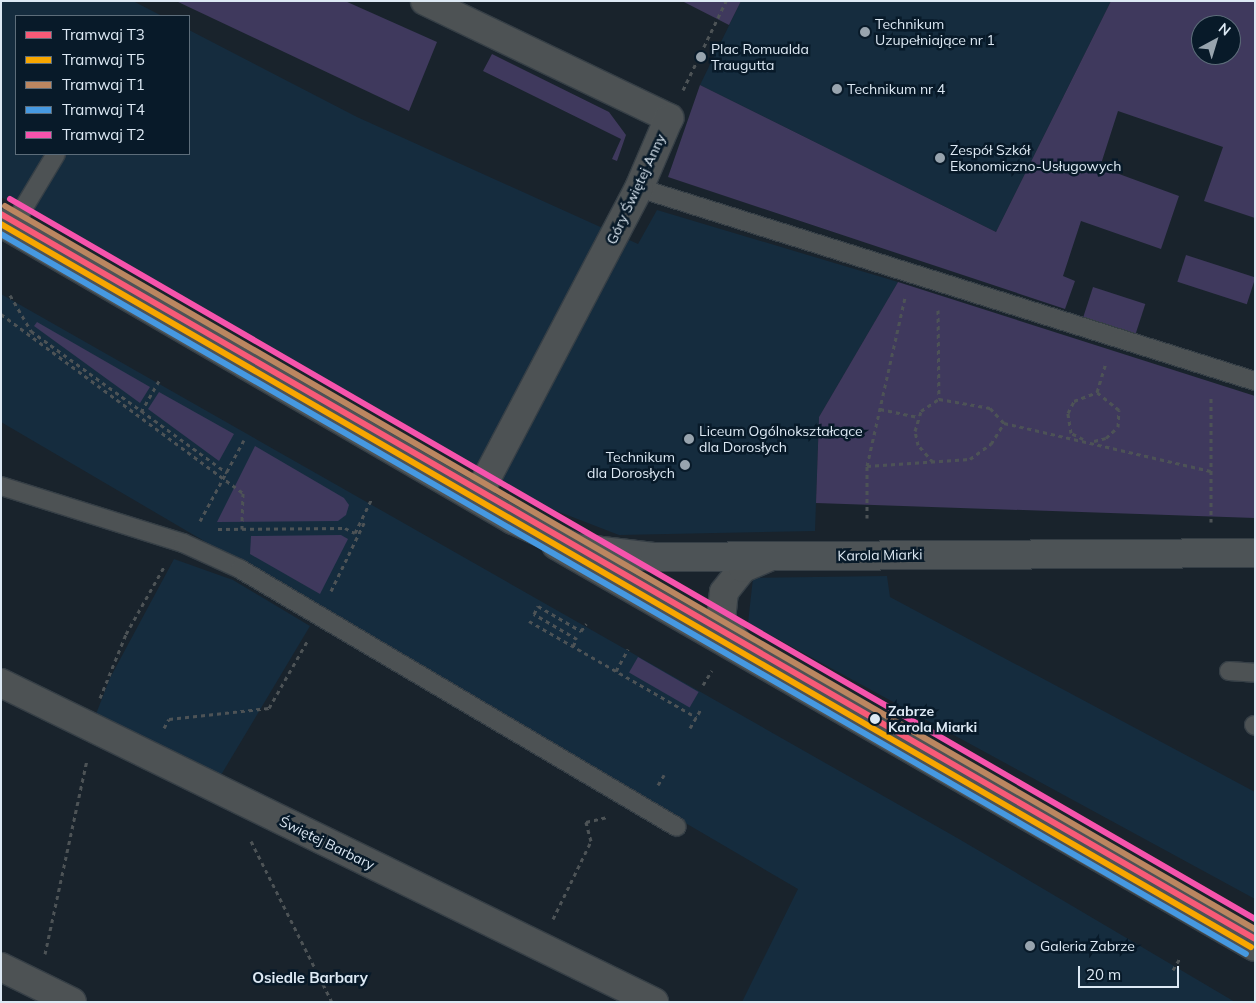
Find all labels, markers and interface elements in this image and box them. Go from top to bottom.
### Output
legend [15,15,190,155]
north arrow [1191,15,1241,65]
place label: Technikum Uzupełniające nr 1 [875,16,995,48]
text: N [1215,19,1235,39]
text: Tramwaj T3 [62,25,145,44]
marker: Technikum Uzupełniające nr 1 [859,26,871,38]
place label: Plac Romualda Traugutta [711,41,809,74]
text: Tramwaj T5 [62,50,145,69]
marker: Plac Romualda Traugutta [695,51,707,63]
text: Tramwaj T1 [62,75,145,94]
place label: Technikum nr 4 [847,81,945,97]
marker: Technikum nr 4 [831,83,843,95]
text: Tramwaj T4 [62,100,145,119]
text: Tramwaj T2 [62,125,145,144]
street label: Góry Świętej Anny [603,131,669,247]
place label: Zespół Szkół Ekonomiczno-Usługowych [950,142,1121,174]
marker: Zespół Szkół Ekonomiczno-Usługowych [934,152,946,164]
place label: Liceum Ogólnokształcące dla Dorosłych [699,423,863,456]
marker: Liceum Ogólnokształcące dla Dorosłych [683,433,695,445]
place label: Technikum dla Dorosłych [587,449,675,482]
marker: Technikum dla Dorosłych [679,459,691,471]
street label: Karola Miarki [837,546,923,564]
place label: Zabrze Karola Miarki [888,703,977,736]
marker: Zabrze Karola Miarki [866,710,884,728]
street label: Świętej Barbary [277,813,377,873]
place label: Galeria Zabrze [1040,938,1135,954]
marker: Galeria Zabrze [1024,940,1036,952]
scale bar [1081,956,1182,988]
text: 20 m [1086,965,1121,984]
district label: Osiedle Barbary [252,969,368,987]

